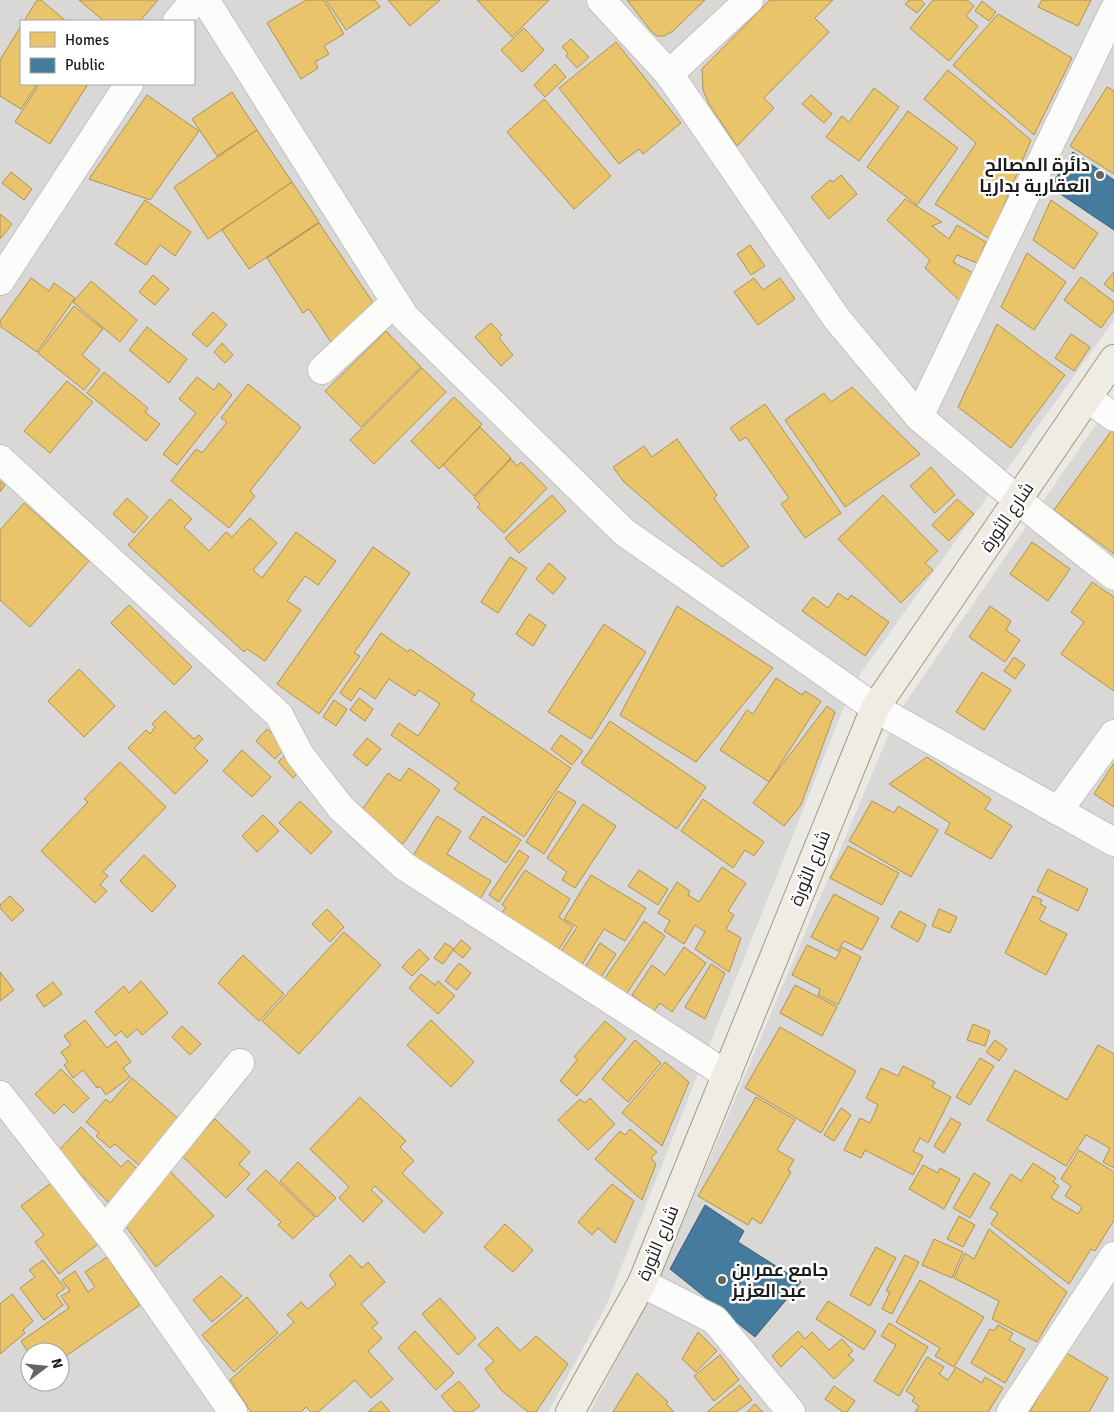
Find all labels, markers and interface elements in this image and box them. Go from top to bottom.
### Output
legend [20,20,195,85]
text: Homes [65,31,109,49]
text: Public [65,56,105,74]
place label: دائرة المصالح العقارية بداريا [979,154,1090,197]
marker: دائرة المصالح العقارية بداريا [1094,169,1106,181]
street label: شارع الثورة [976,478,1039,557]
street label: شارع الثورة [785,827,836,909]
street label: شارع الثورة [632,1202,685,1284]
place label: جامع عمر بن عبد العزيز [731,1259,829,1302]
marker: جامع عمر بن عبد العزيز [716,1274,728,1286]
north arrow [20,1342,70,1392]
text: N [48,1357,67,1371]

